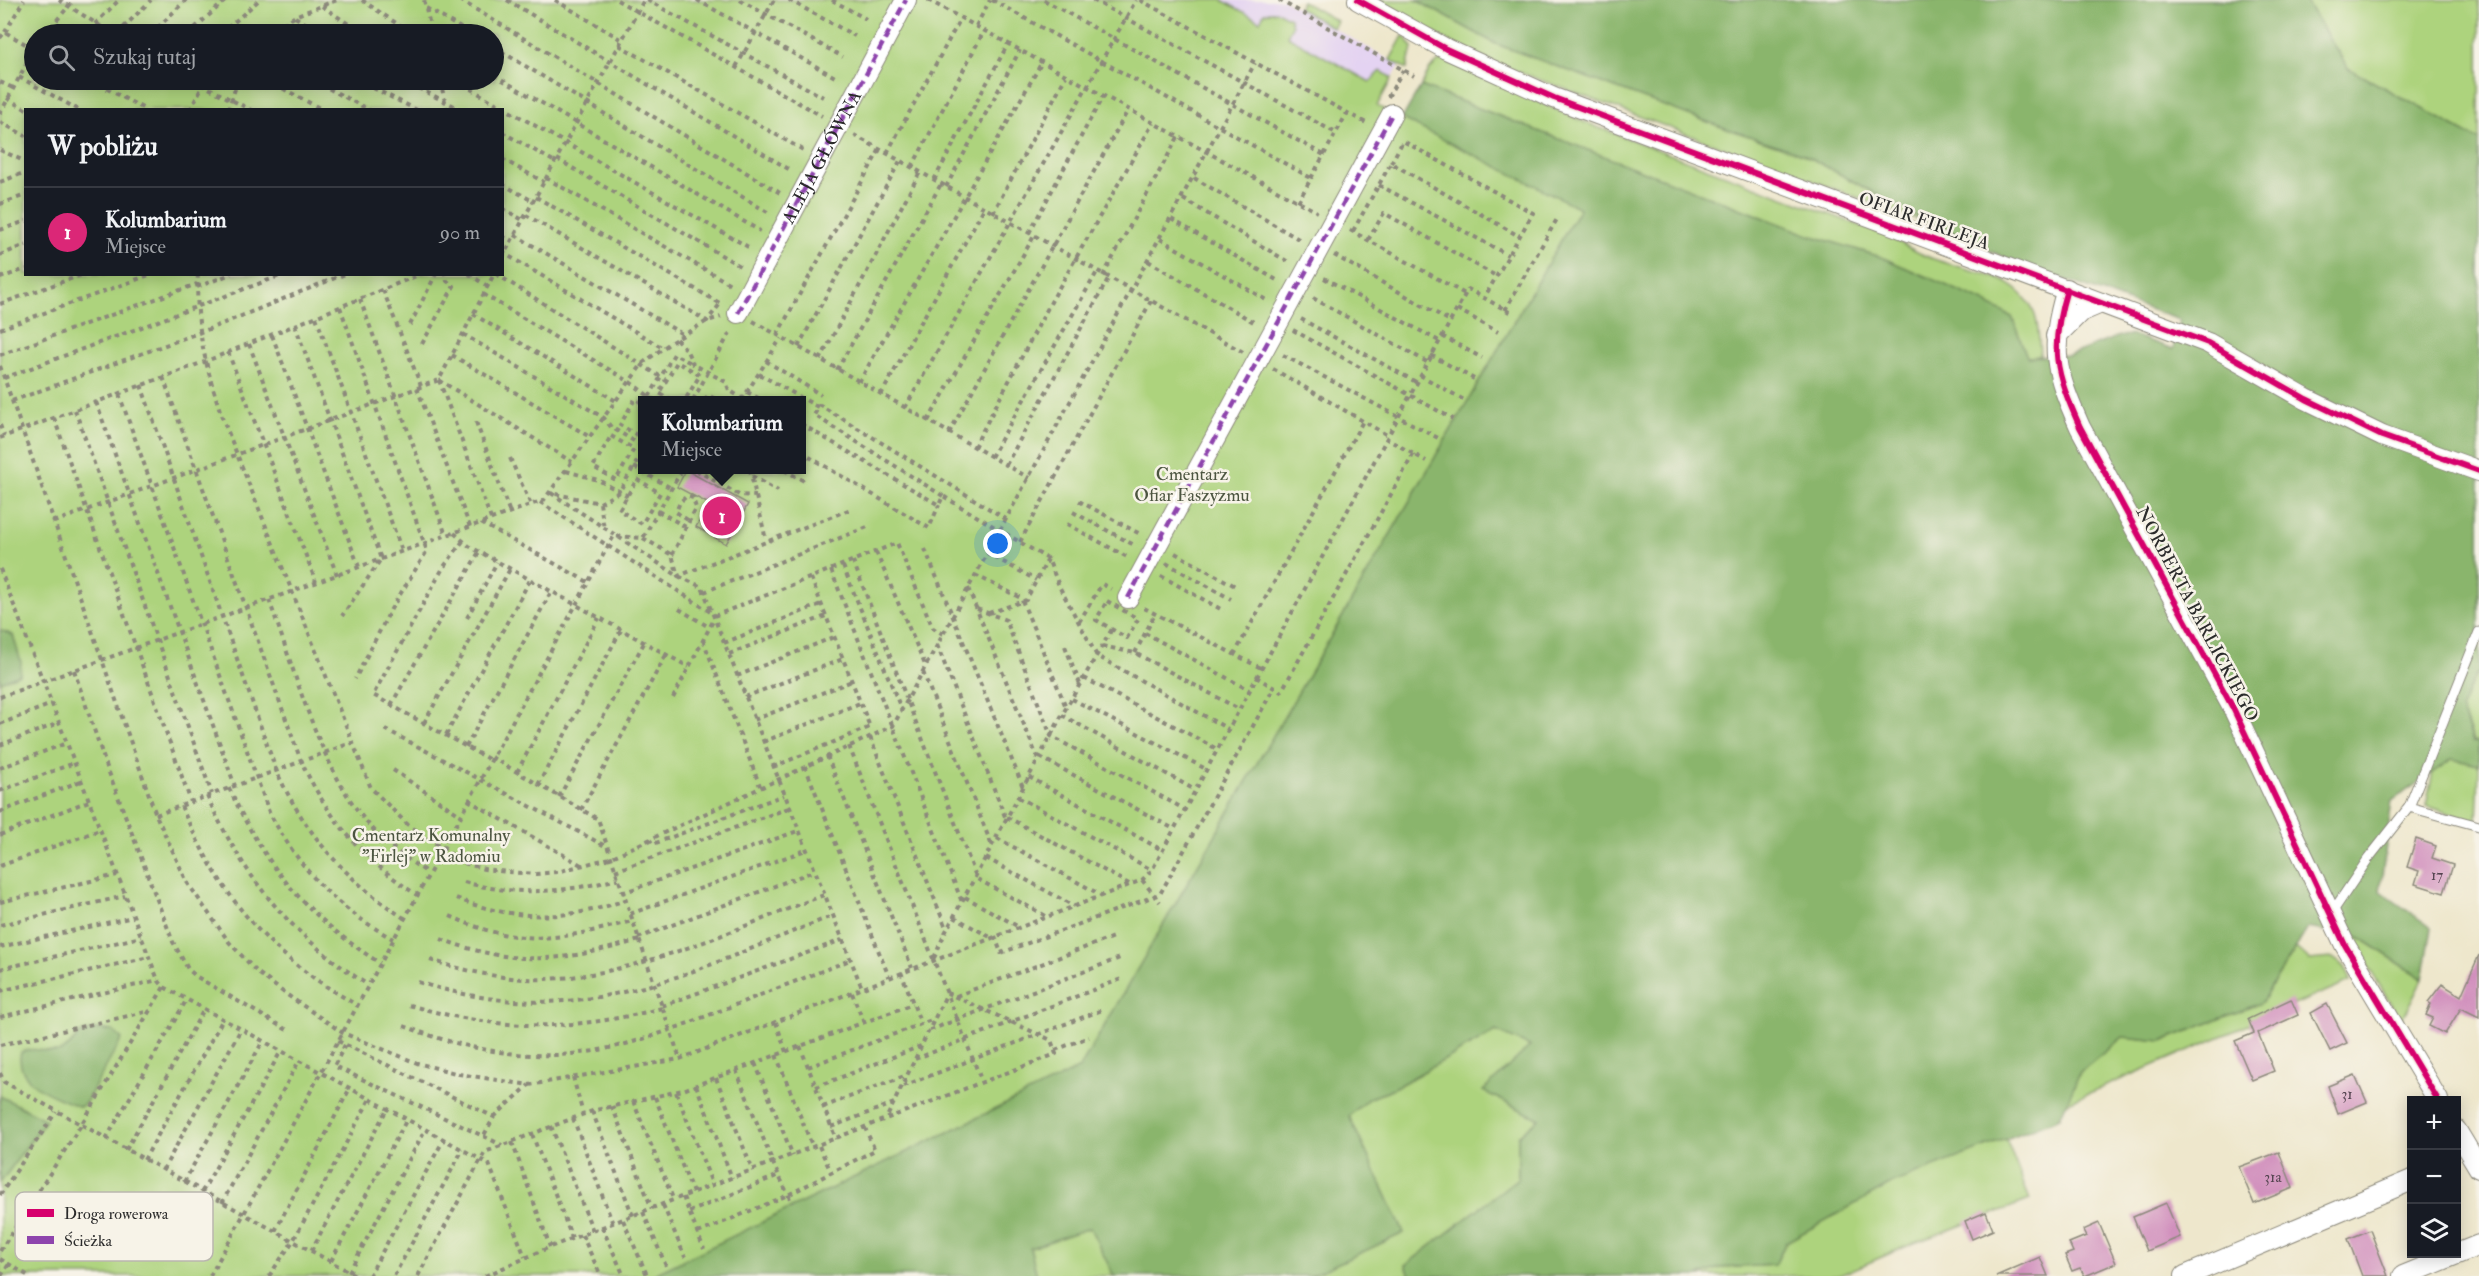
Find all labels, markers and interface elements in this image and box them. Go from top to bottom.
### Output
search box [24,24,504,90]
icon: search [45,41,78,74]
text: Szukaj tutaj [93,43,196,71]
street label: ALEJA GŁÓWNA [776,86,867,228]
text: W pobliżu [48,131,158,163]
street label: OFIAR FIRLEJA [1856,187,1993,255]
text: Kolumbarium [105,206,227,234]
text: 1 [64,220,71,245]
text: 90 m [440,220,480,245]
text: Miejsce [105,234,166,259]
popup [638,396,806,474]
text: Kolumbarium [661,409,783,437]
text: Miejsce [661,437,722,462]
park label: Cmentarz Ofiar Faszyzmu [1134,463,1250,507]
pin: 1 [702,494,742,538]
street label: NORBERTA BARLICKIEGO [2130,502,2264,726]
your location [983,529,1012,558]
park label: Cmentarz Komunalny "Firlej" w Radomiu [352,824,511,868]
house number: 17 [2431,866,2443,885]
house number: 31 [2341,1085,2353,1104]
map controls [2407,1096,2461,1258]
button: + [2407,1096,2461,1150]
button: − [2407,1150,2461,1204]
house number: 31a [2264,1168,2282,1187]
legend [15,1192,213,1261]
text: Droga rowerowa [64,1204,169,1224]
button: layers [2407,1204,2461,1258]
text: Ścieżka [64,1231,112,1251]

